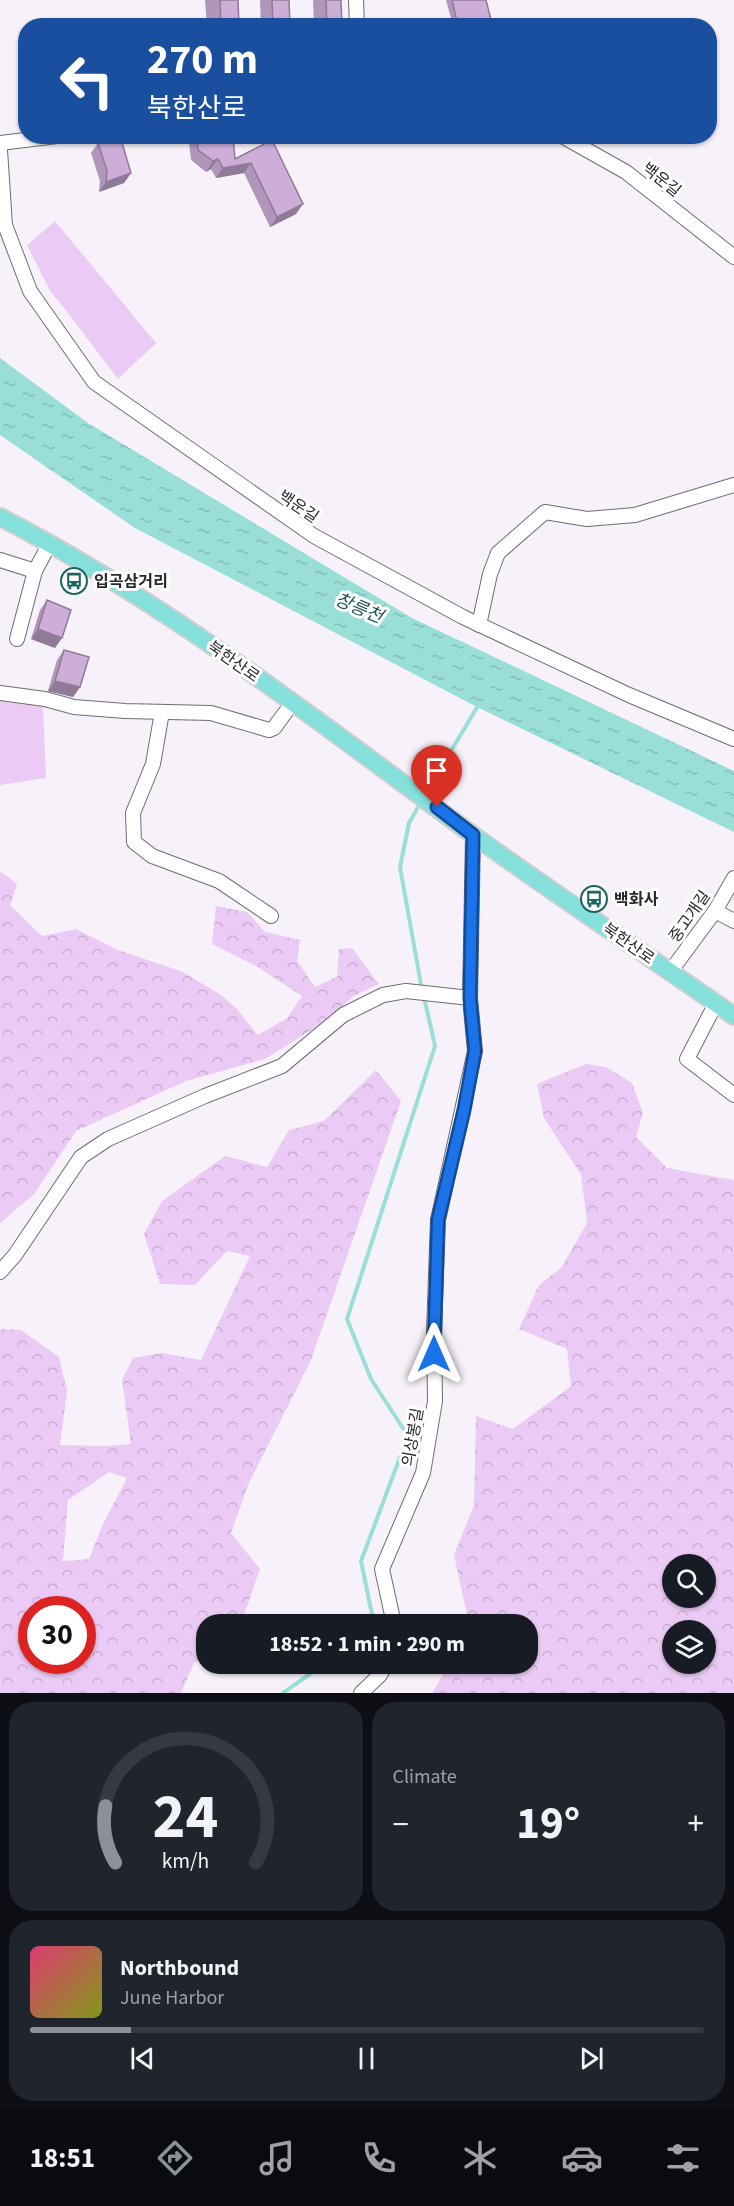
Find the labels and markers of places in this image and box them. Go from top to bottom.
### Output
bus stop icon: 입곡삼거리 [59,566,89,596]
place label: 입곡삼거리 [94,571,168,593]
pin [411,745,462,807]
bus stop icon: 백화사 [579,884,609,914]
place label: 백화사 [614,889,658,911]

